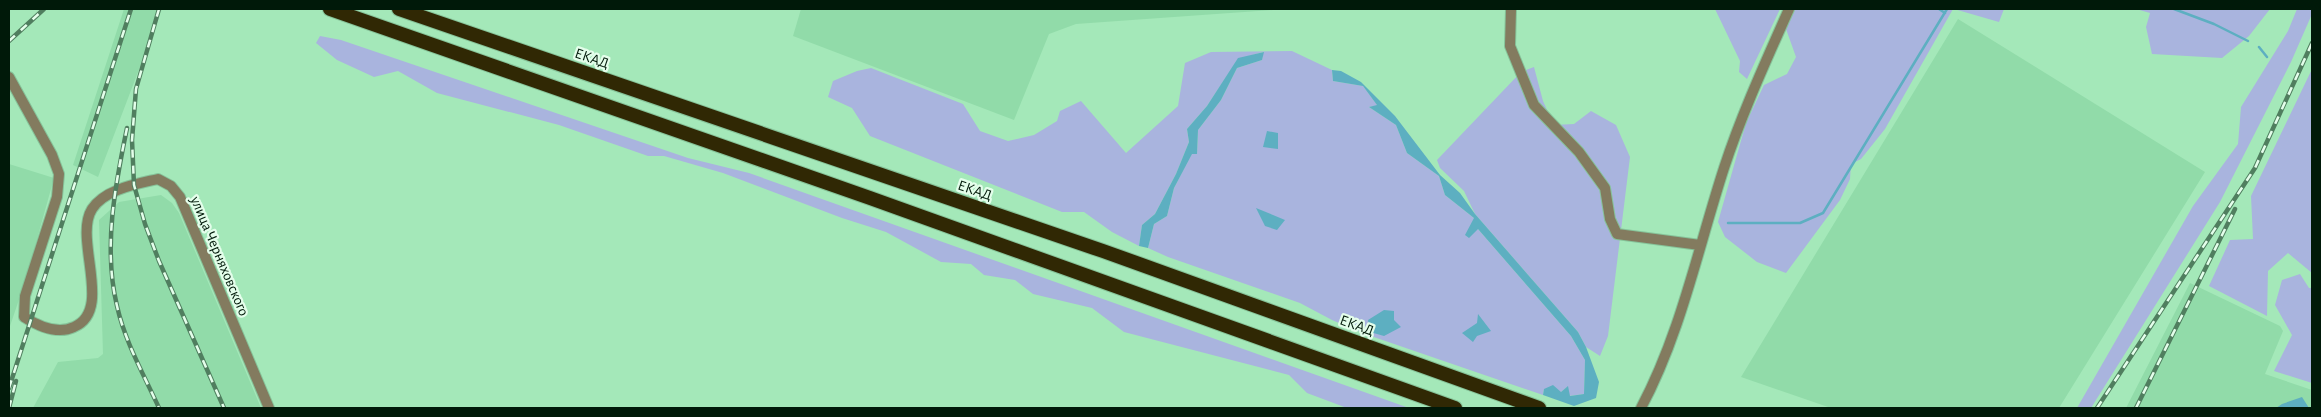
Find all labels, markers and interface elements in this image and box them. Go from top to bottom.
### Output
street label: ЕКАД [573,46,611,71]
street label: ЕКАД [956,178,994,203]
street label: улица Черняховского [187,193,251,318]
street label: ЕКАД [1338,312,1376,339]

